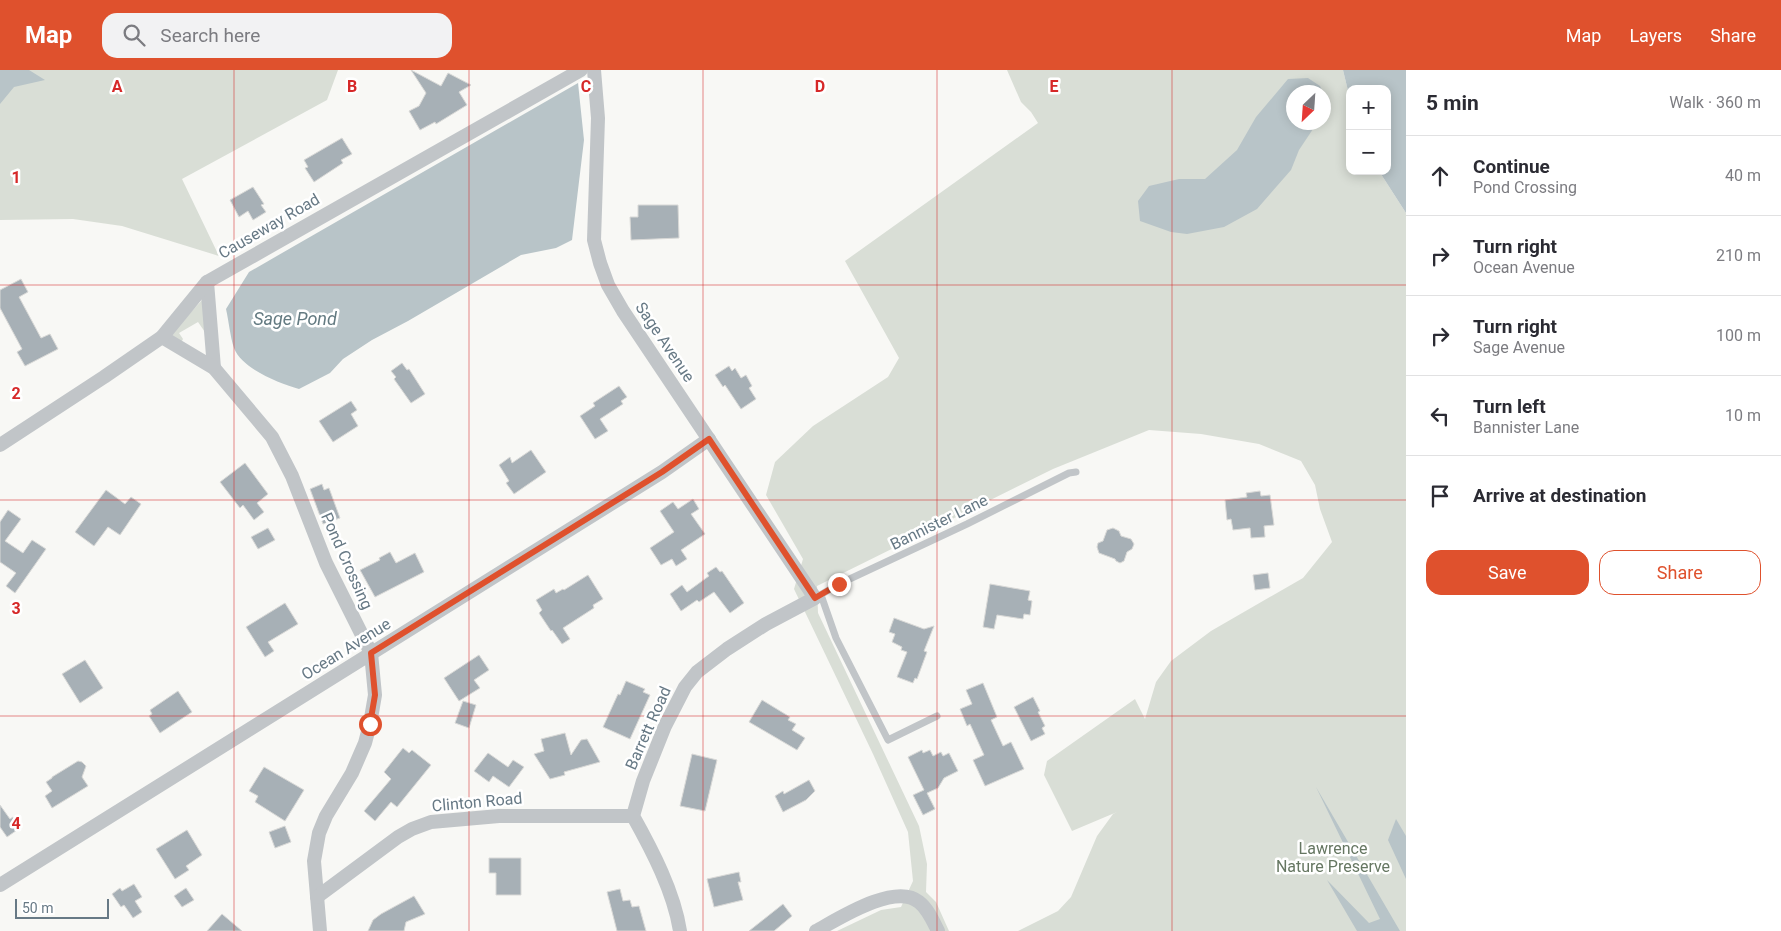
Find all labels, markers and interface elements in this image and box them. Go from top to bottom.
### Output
search box [102,13,452,58]
text: Map [25,21,72,49]
icon: search [120,21,148,49]
text: Search here [160,24,260,47]
text: Map [1566,25,1601,46]
text: Layers [1629,25,1682,46]
text: Share [1710,25,1756,46]
text: A [112,77,123,96]
text: B [347,77,357,96]
text: C [581,77,591,96]
text: D [815,77,825,96]
text: E [1050,77,1059,96]
north arrow [1286,85,1331,130]
map controls [1346,85,1391,175]
button: + [1346,85,1391,130]
text: 5 min [1426,91,1479,115]
text: Walk · 360 m [1669,93,1761,112]
button: − [1346,130,1391,175]
text: Continue [1473,155,1550,178]
icon: ahead [1426,162,1454,190]
text: 40 m [1725,166,1761,185]
text: 1 [11,168,21,187]
text: Pond Crossing [1473,178,1577,197]
street label: Causeway Road [215,189,323,263]
text: Turn right [1473,235,1557,258]
icon: right [1426,242,1454,270]
text: 210 m [1716,246,1761,265]
text: Ocean Avenue [1473,258,1575,277]
street label: Sage Avenue [631,299,699,385]
water label: Sage Pond [253,308,338,329]
text: Turn right [1473,315,1557,338]
icon: right [1426,322,1454,350]
text: 100 m [1716,326,1761,345]
text: Sage Avenue [1473,338,1565,357]
text: 2 [11,384,21,403]
text: Turn left [1473,395,1546,418]
icon: left [1426,402,1454,430]
text: 10 m [1725,406,1761,425]
text: Bannister Lane [1473,418,1579,437]
icon: arrive [1426,482,1454,510]
text: Arrive at destination [1473,484,1646,507]
street label: Bannister Lane [887,490,991,554]
street label: Pond Crossing [317,510,377,612]
button: Save [1426,550,1589,595]
button: Share [1599,550,1761,595]
route end [828,573,851,596]
text: 3 [11,599,21,618]
street label: Ocean Avenue [298,614,394,684]
street label: Barrett Road [621,683,675,773]
route start [359,713,382,736]
street label: Clinton Road [431,789,523,815]
text: 4 [11,814,21,833]
park label: Lawrence Nature Preserve [1276,839,1390,876]
scale bar [15,896,109,919]
text: 50 m [22,900,54,916]

